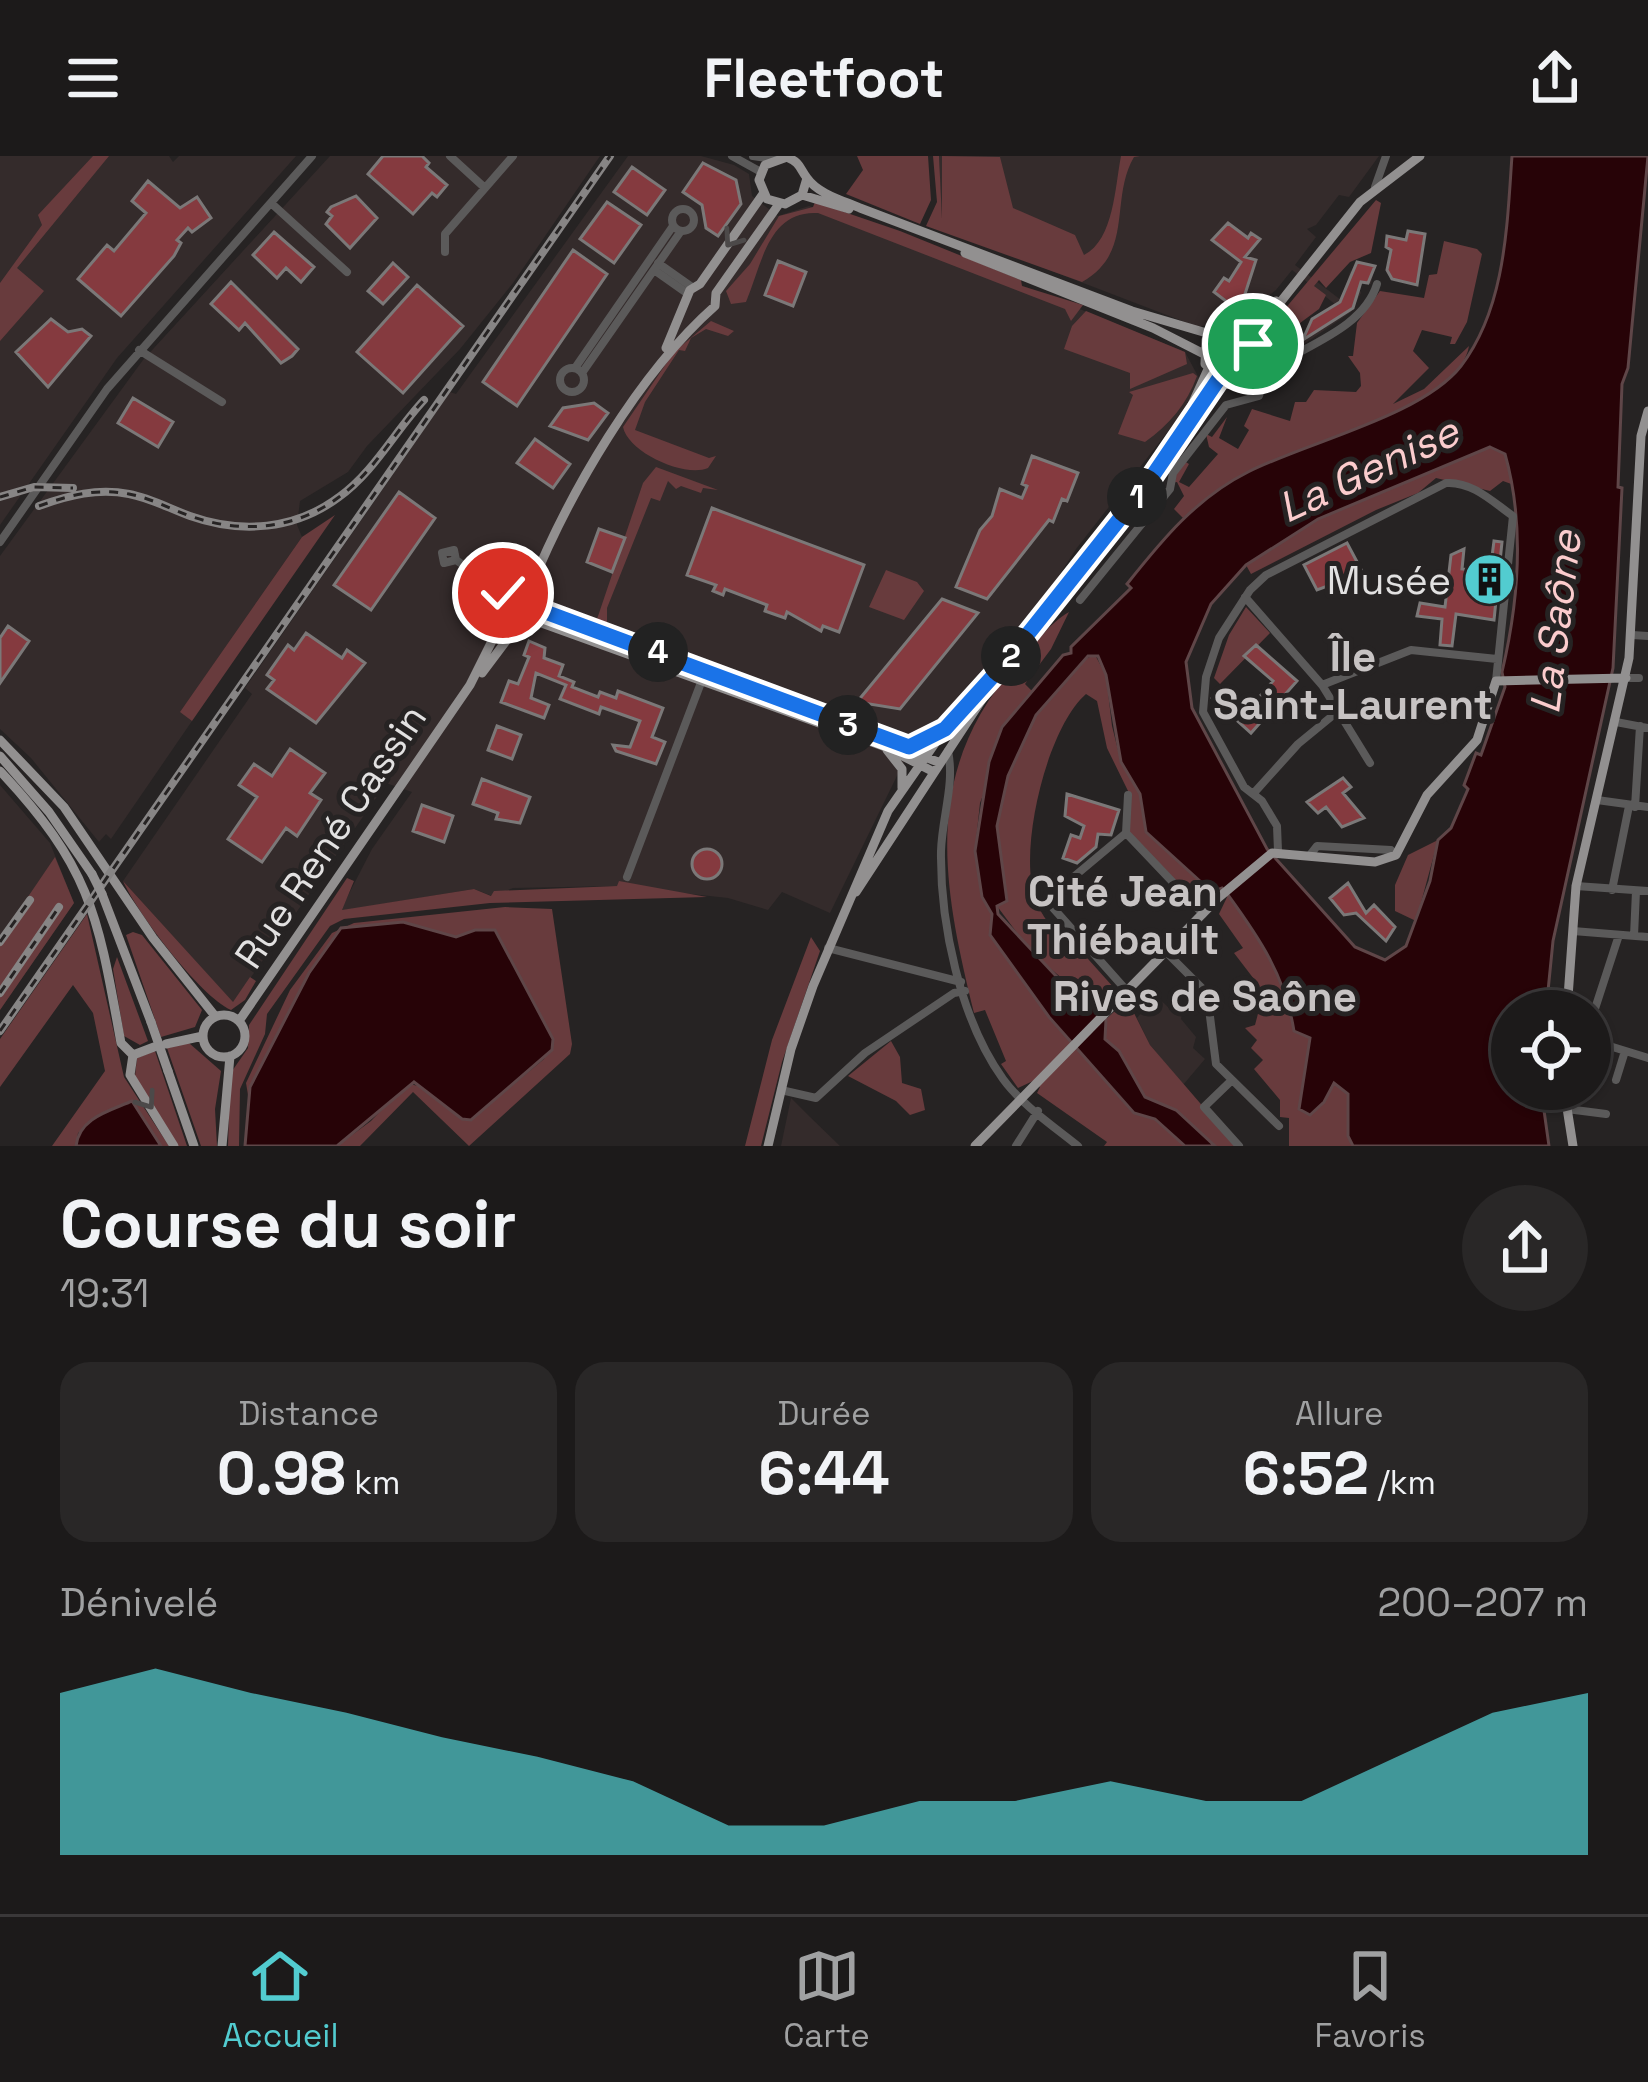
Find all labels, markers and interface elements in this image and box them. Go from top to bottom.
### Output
text: Fleetfoot [704,44,944,113]
icon: menu [60,45,126,111]
icon: share [1522,45,1588,111]
one-way arrow [724,226,746,247]
pin [1202,293,1304,395]
icon: arrive [1220,311,1286,377]
water label: La Genise [1269,404,1469,534]
pin: 1 [1107,467,1167,527]
text: 1 [1130,476,1144,518]
water label: La Saône [1518,526,1593,716]
pin [452,542,554,644]
building icon: Musée [1462,552,1518,608]
place label: Musée [1327,556,1451,605]
icon: check [470,560,536,626]
pin: 4 [628,622,688,682]
pin: 2 [981,626,1041,686]
district label: Île Saint-Laurent [1213,630,1493,731]
text: 4 [648,631,669,673]
text: 2 [1001,635,1021,677]
street label: Rue René Cassin [224,695,437,978]
pin: 3 [818,695,878,755]
text: 3 [838,704,858,746]
district label: Cité Jean Thiébault [1027,865,1219,966]
district label: Rives de Saône [1053,970,1357,1023]
map controls [1491,990,1611,1110]
button: locate [1491,990,1611,1110]
one-way arrow [133,1088,155,1110]
text: Course du soir [60,1182,517,1266]
button: share [1462,1185,1588,1311]
text: 19:31 [60,1269,149,1318]
text: Distance [238,1393,379,1435]
text: Durée [777,1393,870,1435]
text: Allure [1295,1393,1384,1435]
text: 0.98 [217,1435,346,1512]
text: 6:44 [758,1435,890,1512]
text: 6:52 [1243,1435,1369,1512]
text: km [346,1462,400,1504]
text: /km [1369,1462,1436,1504]
text: Dénivelé [60,1578,218,1627]
text: 200–207 m [1377,1578,1588,1627]
tab: Accueil [222,1943,339,2057]
tab: Carte [783,1943,870,2057]
tab: Favoris [1315,1943,1426,2057]

